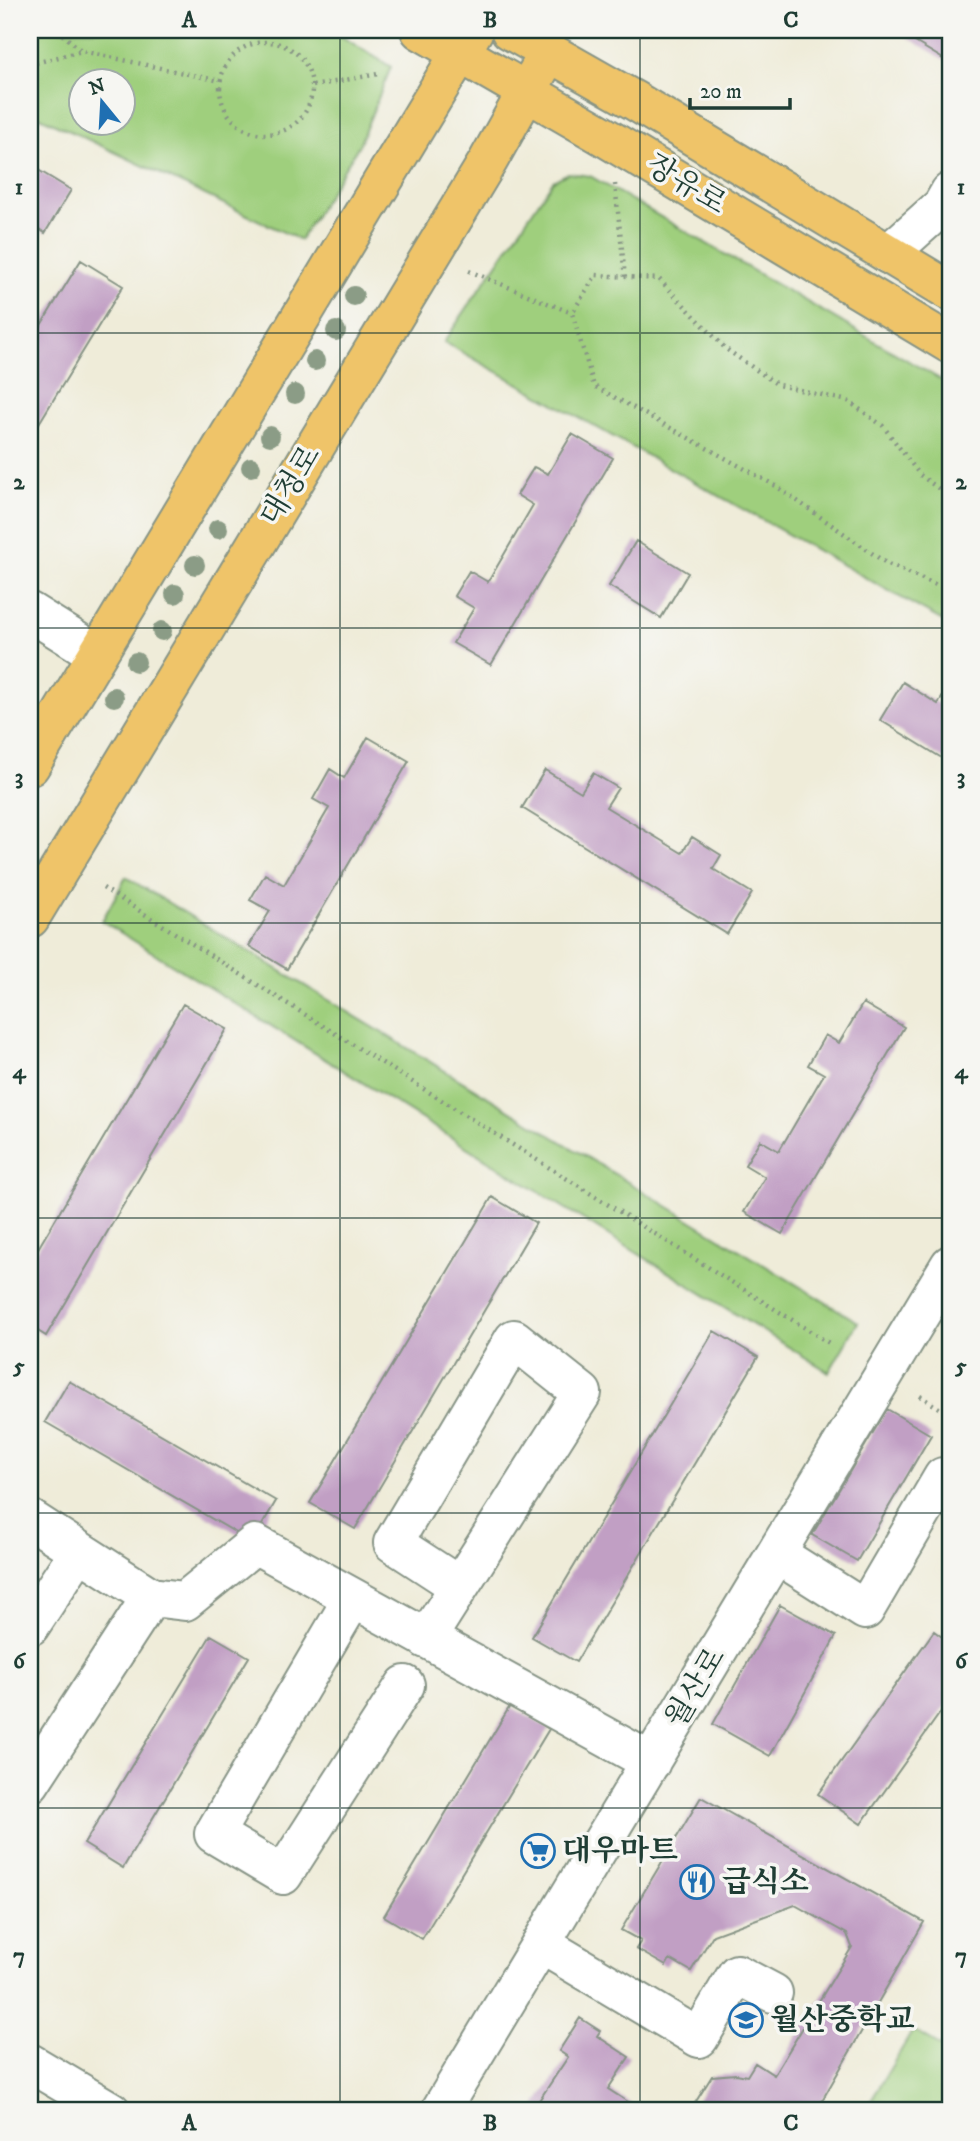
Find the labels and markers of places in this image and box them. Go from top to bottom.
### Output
supermarket icon: 대우마트 [519,1832,557,1870]
place label: 대우마트 [562,1833,678,1870]
restaurant icon: 급식소 [678,1863,716,1901]
place label: 급식소 [722,1864,809,1901]
school or university icon: 월산중학교 [727,2001,765,2039]
place label: 월산중학교 [770,2002,915,2039]

